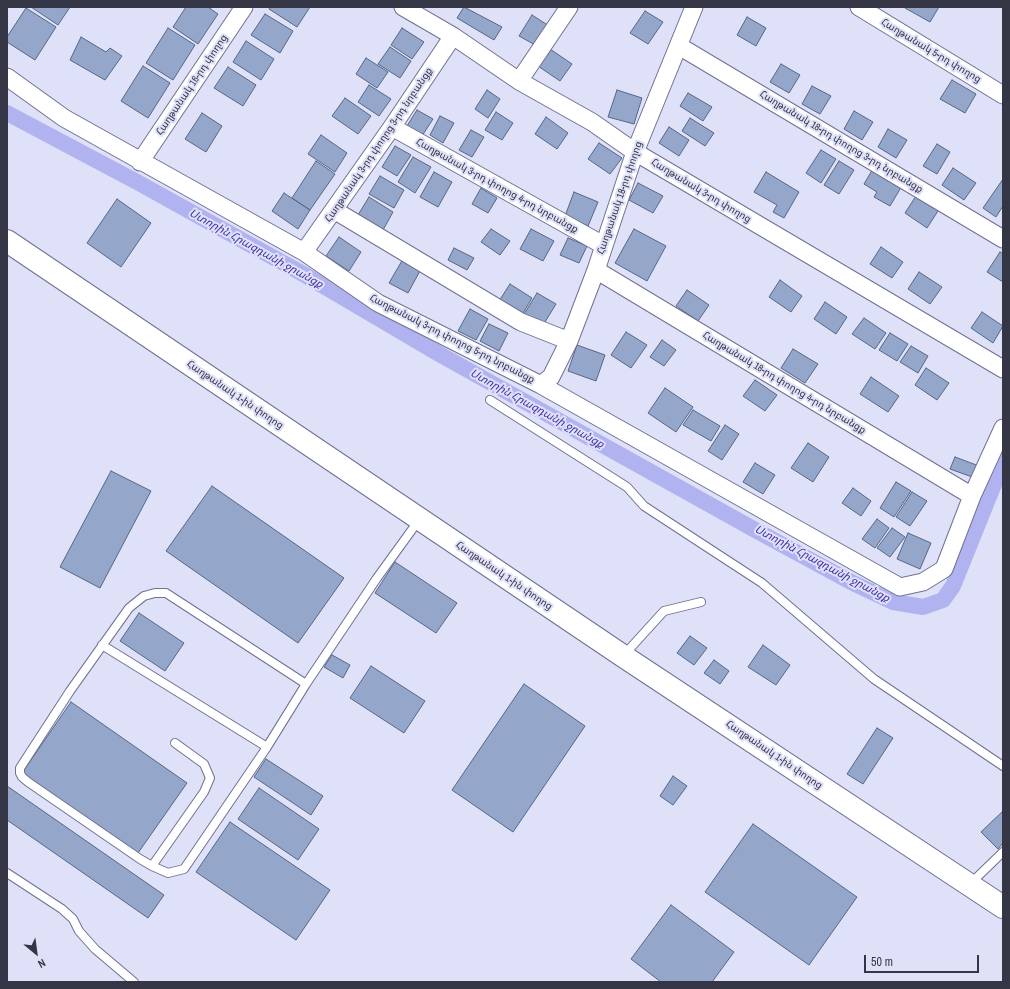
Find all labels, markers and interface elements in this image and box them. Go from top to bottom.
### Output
street label: Հաղթանակ 5-րդ փողոց [879,16,983,86]
street label: Հաղթանակ 16-րդ փողոց [154,32,230,138]
street label: Հաղթանակ 3-րդ փողոց 3-րդ նրբանցք [323,65,435,225]
street label: Հաղթանակ 18-րդ փողոց 3-րդ նրբանցք [757,88,925,196]
street label: Հաղթանակ 3-րդ փողոց 4-րդ նրբանցք [414,136,580,236]
street label: Հաղթանակ 18-րդ փողոց [595,140,645,256]
street label: Հաղթանակ 3-րդ փողոց [649,156,753,226]
water label: Ստորին Հրազդանի ջրանցք [187,207,325,291]
street label: Հաղթանակ 3-րդ փողոց 5-րդ նրբանցք [367,292,537,386]
street label: Հաղթանակ 18-րդ փողոց 4-րդ նրբանցք [700,329,868,437]
street label: Հաղթանակ 1-ին փողոց [184,358,286,432]
water label: Ստորին Հրազդանի ջրանցք [468,367,606,451]
water label: Ստորին Հրազդանի ջրանցք [752,523,892,605]
street label: Հաղթանակ 1-ին փողոց [453,539,555,613]
street label: Հաղթանակ 1-ին փողոց [723,718,825,792]
north arrow [16,933,56,973]
scale bar [866,947,981,973]
text: 50 m [871,954,893,970]
text: N [36,956,48,971]

